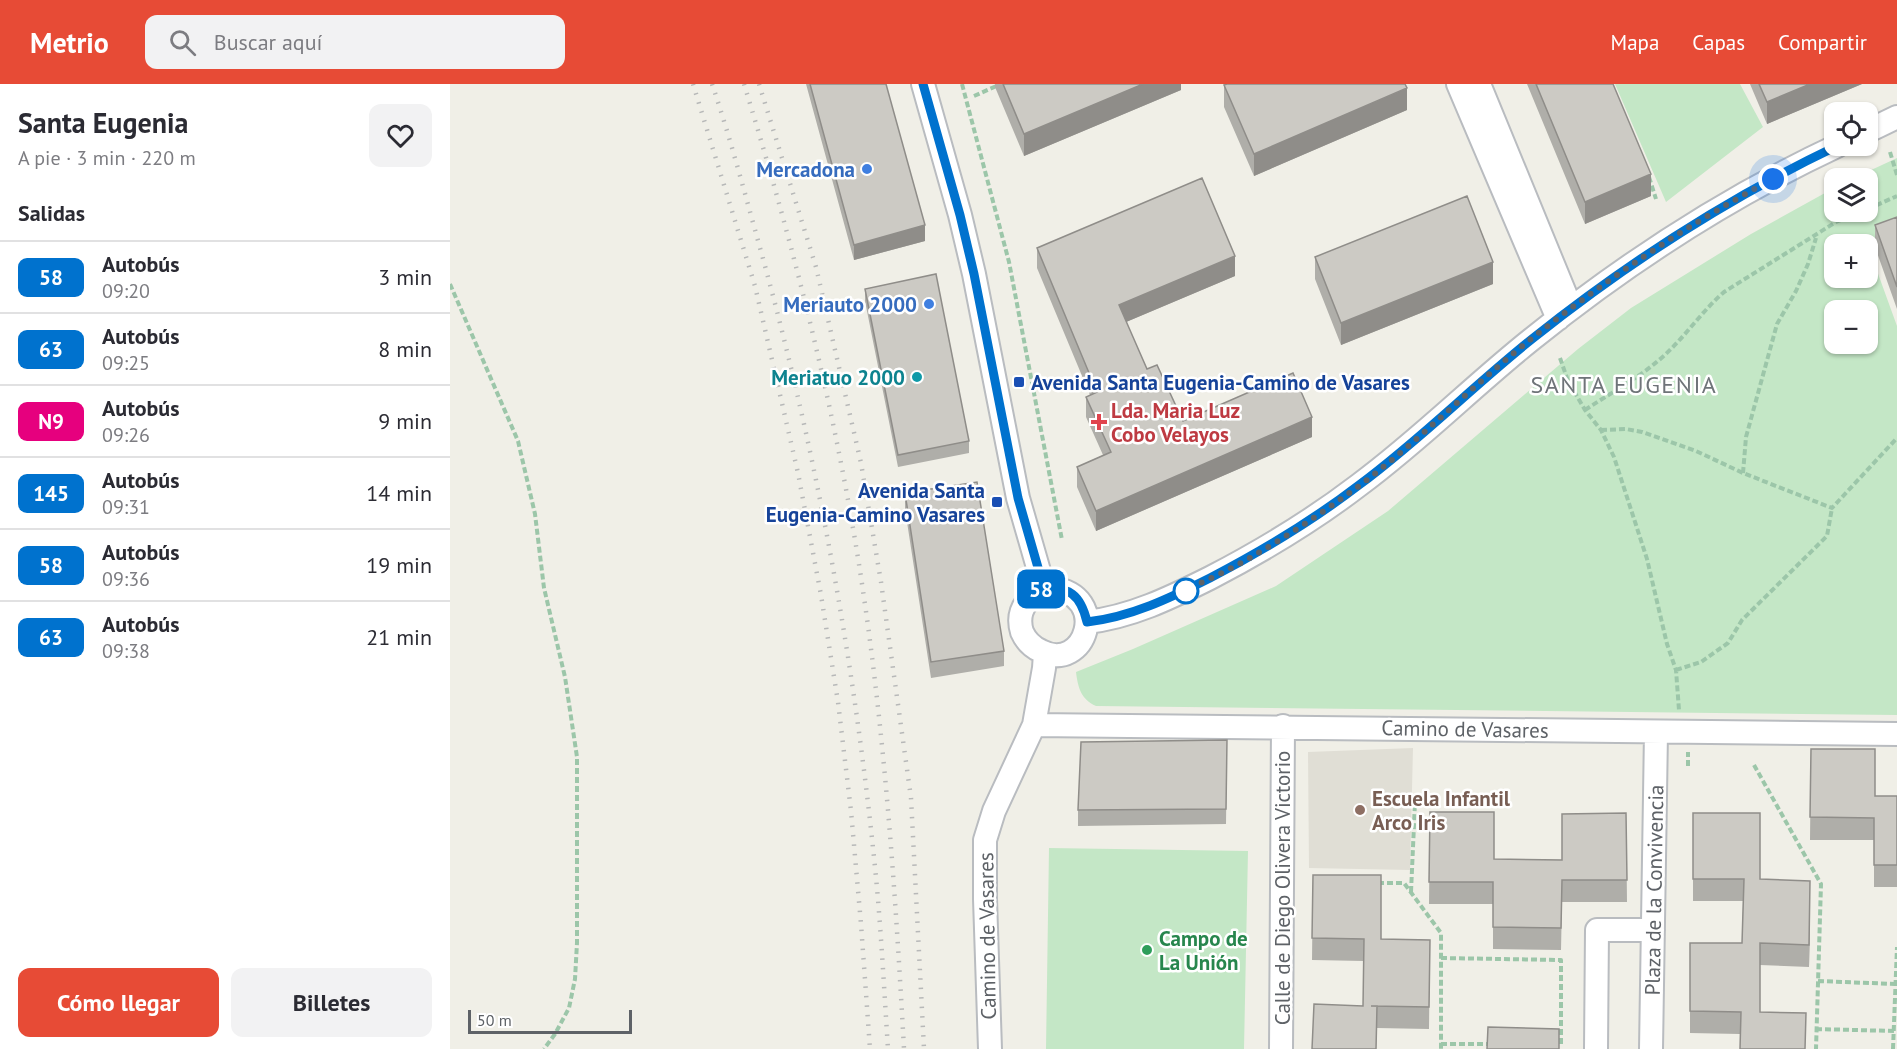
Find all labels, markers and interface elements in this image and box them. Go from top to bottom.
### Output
search box [145,15,565,69]
text: Metrio [30,24,109,61]
icon: search [166,26,199,59]
text: Buscar aquí [214,28,322,56]
text: Mapa [1611,29,1659,56]
text: Capas [1692,29,1745,56]
text: Compartir [1778,29,1867,56]
map controls [1824,102,1878,354]
button: locate [1824,102,1878,156]
text: Santa Eugenia [18,104,188,141]
button: heart [369,104,432,167]
text: A pie · 3 min · 220 m [18,145,196,171]
place label: Mercadona [756,156,855,183]
marker: Mercadona [860,162,874,176]
your location [1758,164,1788,194]
button: layers [1824,168,1878,222]
text: Salidas [18,199,85,227]
button: + [1824,234,1878,288]
text: Autobús [102,250,179,278]
text: 3 min [378,263,432,291]
text: 58 [39,264,63,291]
text: 09:20 [102,278,150,304]
place label: Meriauto 2000 [783,291,917,318]
marker: Meriauto 2000 [922,297,936,311]
button: − [1824,300,1878,354]
text: Autobús [102,322,179,350]
text: 8 min [378,335,432,363]
text: 63 [39,336,63,363]
text: 09:25 [102,350,150,376]
place label: Meriatuo 2000 [771,364,905,391]
place label: Avenida Santa Eugenia-Camino de Vasares [1031,369,1410,396]
district label: SANTA EUGENIA [1531,369,1717,400]
marker: Meriatuo 2000 [910,370,924,384]
marker: Avenida Santa Eugenia-Camino de Vasares [1012,375,1026,389]
text: Autobús [102,394,179,422]
place label: Lda. Maria Luz Cobo Velayos [1111,397,1240,448]
text: 9 min [378,407,432,435]
text: N9 [38,408,64,435]
marker: Lda. Maria Luz Cobo Velayos [1092,415,1106,429]
text: 09:26 [102,422,150,448]
text: Autobús [102,466,179,494]
place label: Avenida Santa Eugenia-Camino Vasares [766,477,985,528]
text: 14 min [366,479,432,507]
text: 145 [33,480,69,507]
text: 09:31 [102,494,150,520]
marker: Avenida Santa Eugenia-Camino Vasares [990,495,1004,509]
text: Autobús [102,538,179,566]
text: 19 min [366,551,432,579]
text: 58 [39,552,63,579]
text: 09:36 [102,566,150,592]
line badge: 58 [1014,570,1068,608]
text: 58 [1029,576,1053,603]
unlabelled marker [1173,578,1199,604]
text: Autobús [102,610,179,638]
text: 21 min [366,623,432,651]
text: 63 [39,624,63,651]
text: 09:38 [102,638,150,664]
street label: Camino de Vasares [1381,714,1549,744]
street label: Calle de Diego Olivera Victorio [1269,751,1296,1025]
street label: Plaza de la Convivencia [1639,784,1669,996]
place label: Escuela Infantil Arco Iris [1372,785,1511,836]
marker: Escuela Infantil Arco Iris [1353,803,1367,817]
street label: Camino de Vasares [972,852,1002,1020]
place label: Campo de La Unión [1159,925,1248,976]
marker: Campo de La Unión [1140,943,1154,957]
button: Cómo llegar [18,968,219,1037]
button: Billetes [231,968,432,1037]
scale bar [468,1007,632,1034]
text: 50 m [477,1010,512,1030]

